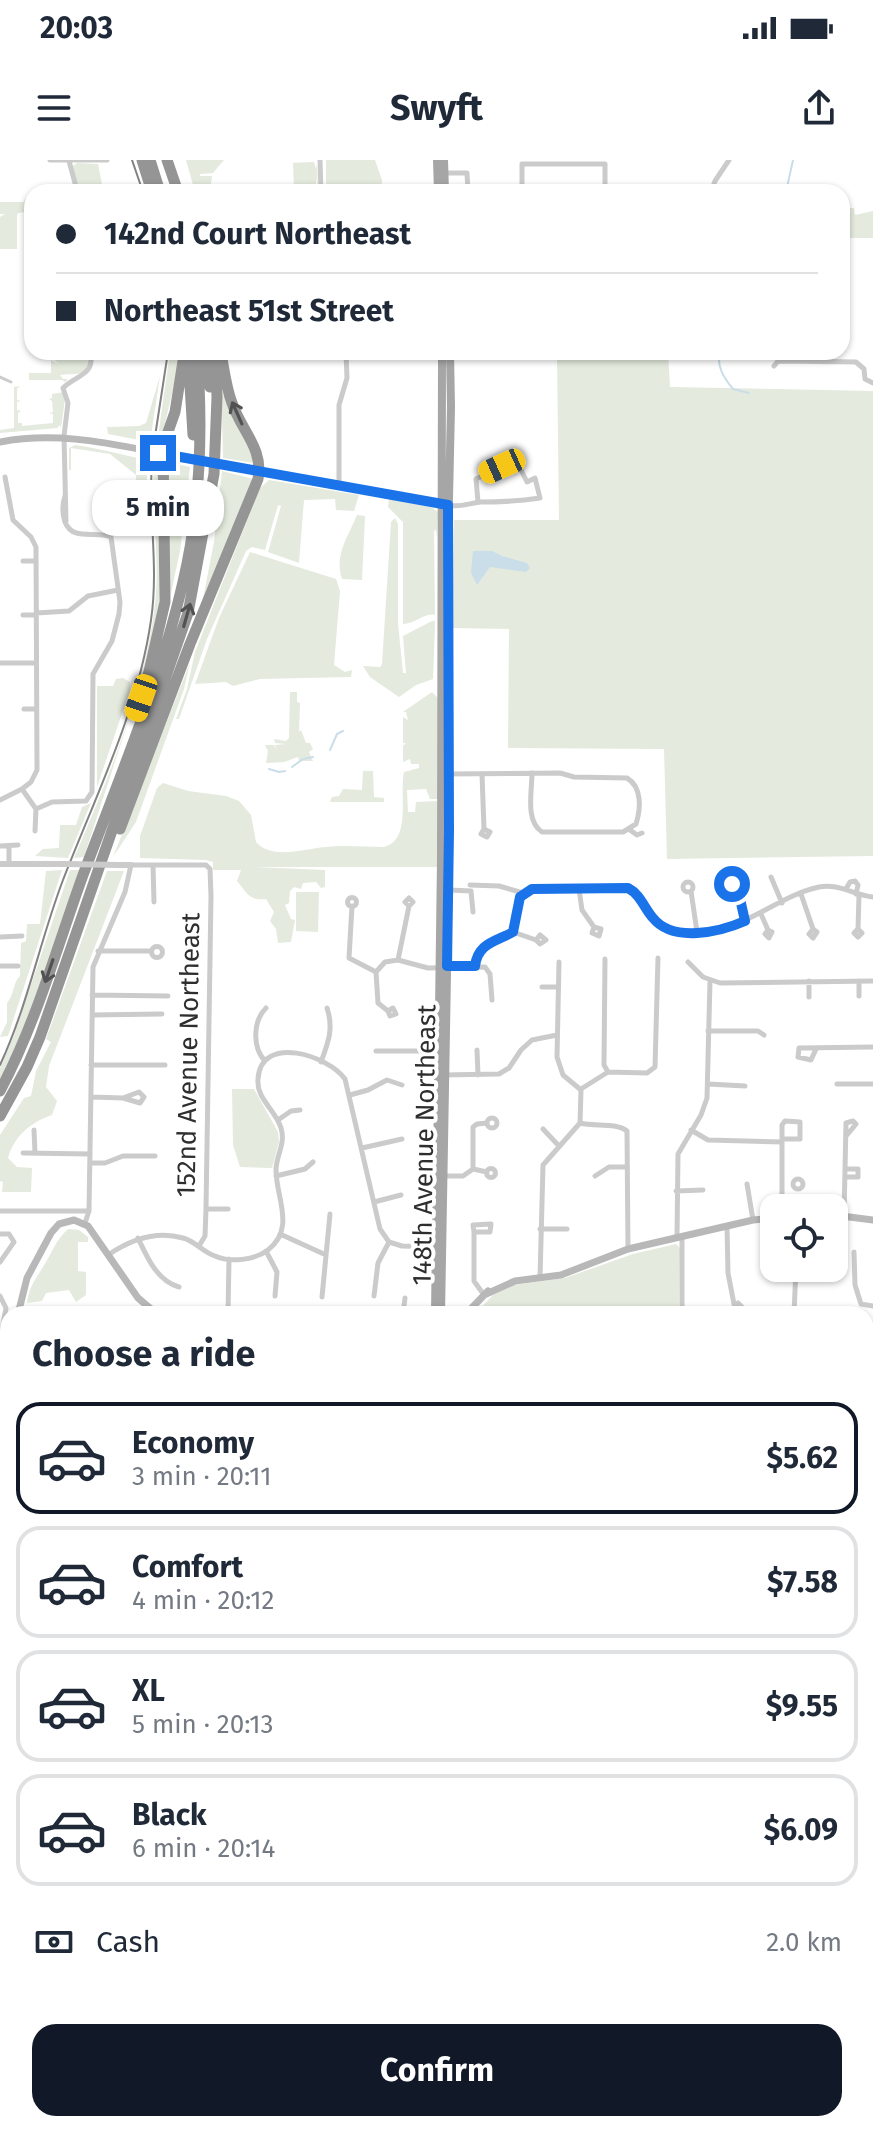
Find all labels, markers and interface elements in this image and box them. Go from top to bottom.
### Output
text: 20:03 [40,10,113,46]
icon: menu [32,86,76,130]
text: Swyft [390,86,483,130]
icon: share [797,86,841,130]
text: 142nd Court Northeast [104,216,411,252]
text: Northeast 51st Street [104,293,394,329]
one-way arrow [229,402,244,426]
route end [140,435,176,471]
car [475,445,529,487]
callout: 5 min [92,481,224,537]
text: 5 min [126,492,190,523]
one-way arrow [180,603,195,629]
car [122,671,160,725]
route start [714,866,750,902]
street label: 152nd Avenue Northeast [171,912,206,1198]
one-way arrow [40,958,55,983]
street label: 148th Avenue Northeast [407,1004,442,1286]
map controls [760,1194,848,1282]
button: locate [760,1194,848,1282]
text: Choose a ride [32,1332,255,1376]
icon: car [36,1422,108,1494]
text: Economy [132,1425,254,1461]
text: $5.62 [767,1440,838,1476]
text: 3 min · 20:11 [132,1461,271,1492]
icon: car [36,1546,108,1618]
text: Comfort [132,1549,243,1585]
text: $7.58 [767,1564,838,1600]
text: 4 min · 20:12 [132,1585,274,1616]
icon: car [36,1670,108,1742]
text: XL [132,1673,165,1709]
text: $9.55 [766,1688,838,1724]
text: 5 min · 20:13 [132,1709,274,1740]
icon: car [36,1794,108,1866]
text: Black [132,1797,207,1833]
text: $6.09 [764,1812,838,1848]
text: 6 min · 20:14 [132,1833,275,1864]
icon: cash [32,1920,76,1964]
text: Cash [96,1924,160,1960]
text: 2.0 km [766,1927,842,1958]
button: Confirm [32,2024,842,2116]

